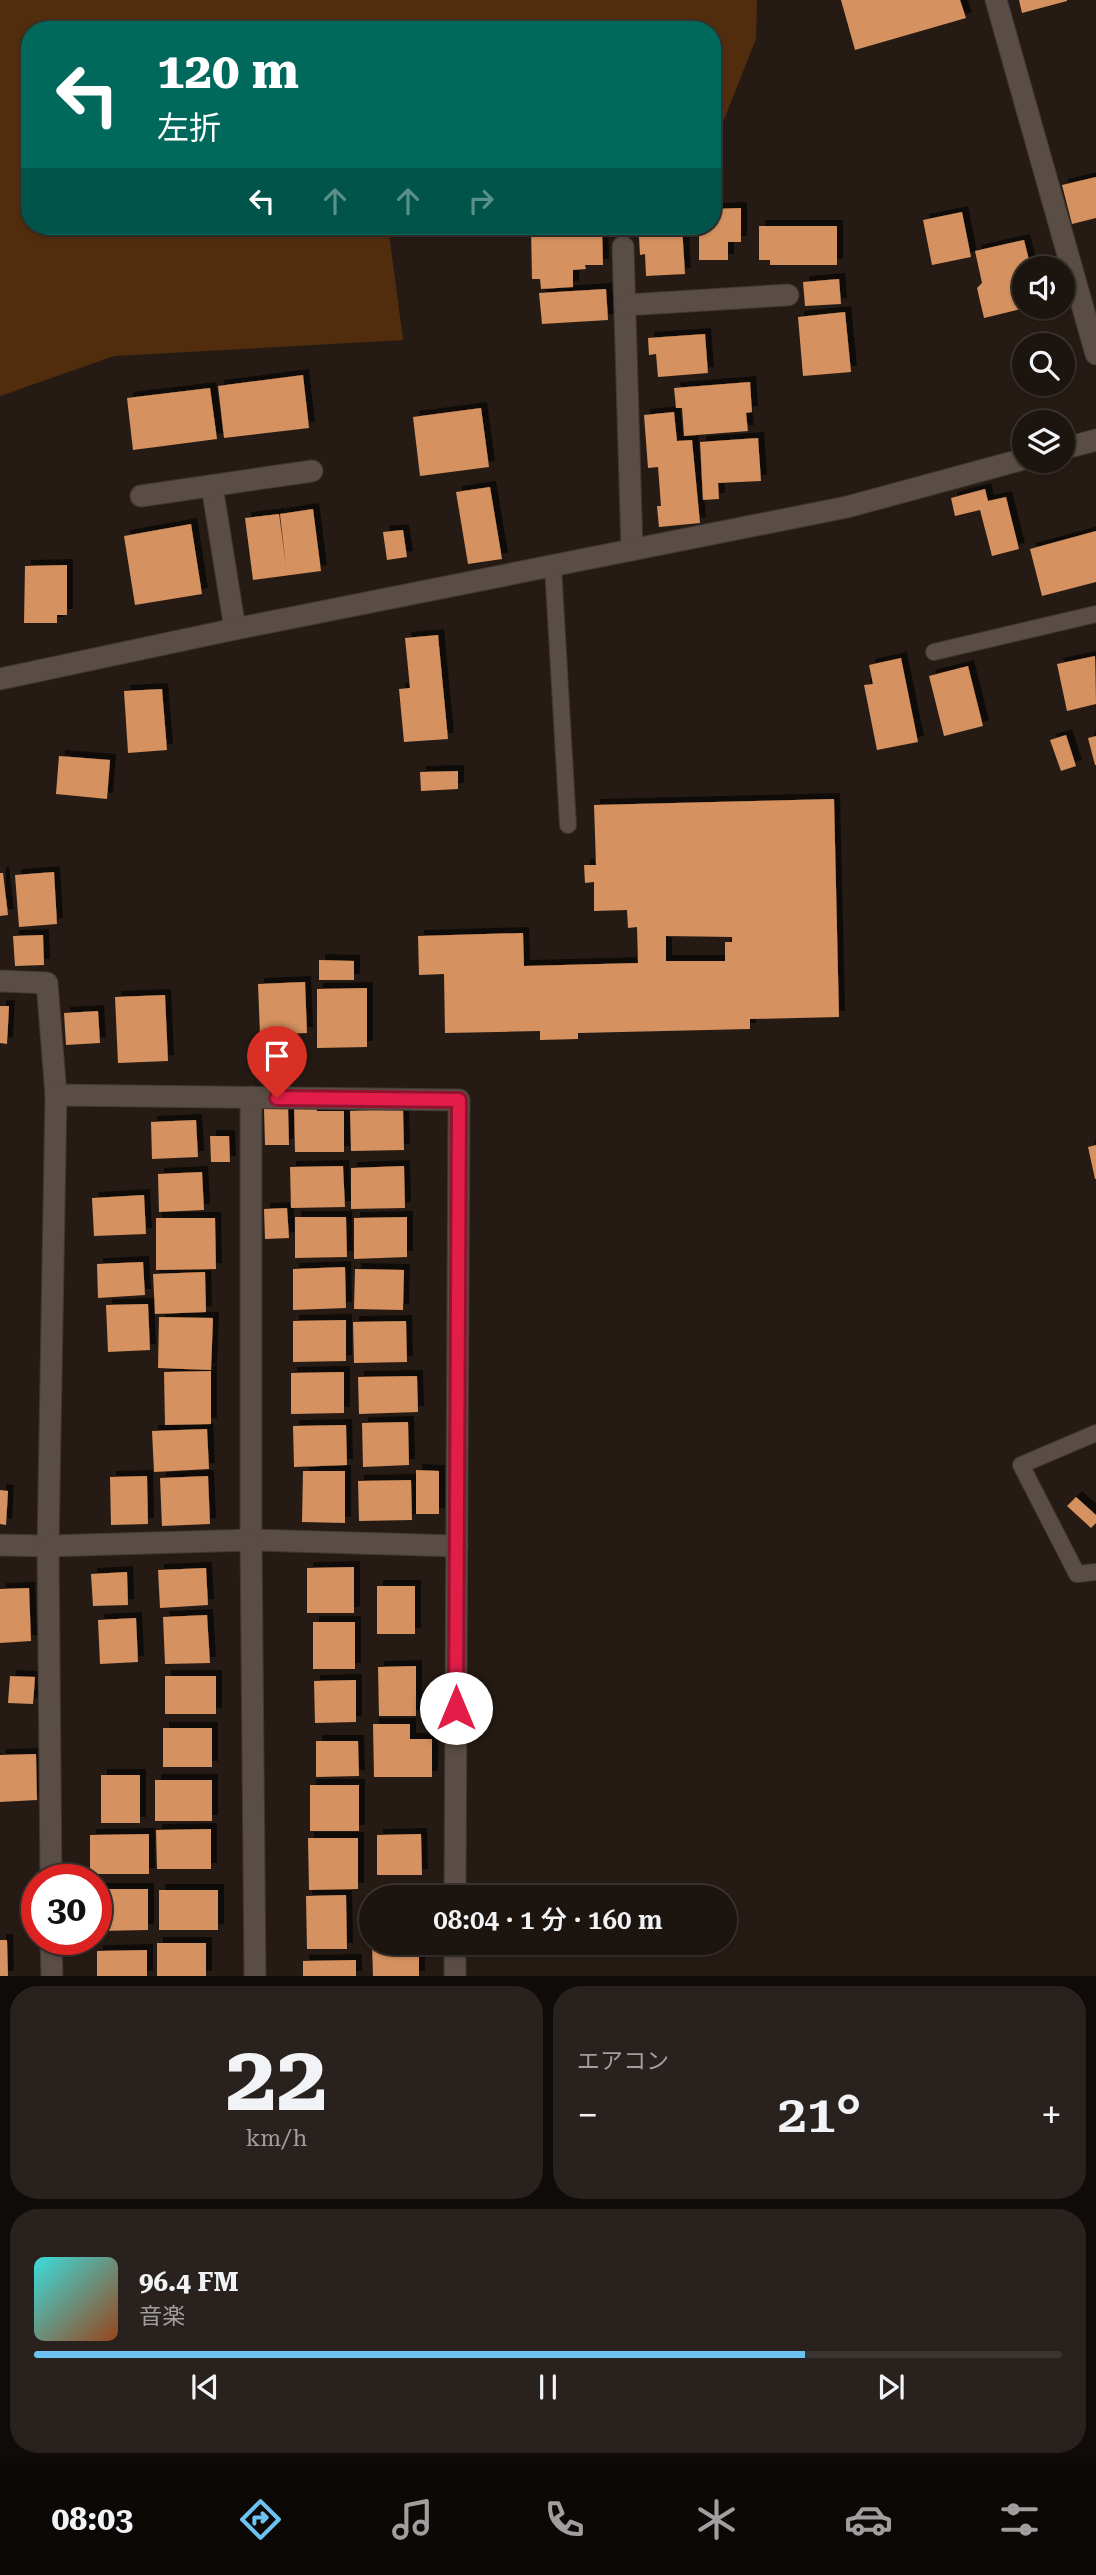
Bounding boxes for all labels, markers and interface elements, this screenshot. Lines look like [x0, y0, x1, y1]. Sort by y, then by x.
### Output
text: 120 m [157, 43, 299, 100]
icon: left [42, 49, 133, 140]
text: 左折 [157, 109, 221, 147]
icon: left [243, 182, 281, 220]
icon: ahead [316, 182, 354, 220]
icon: ahead [389, 182, 427, 220]
icon: right [462, 182, 500, 220]
map controls [1012, 256, 1075, 473]
button: sound [1012, 256, 1075, 319]
button: search [1012, 333, 1075, 396]
button: layers [1012, 410, 1075, 473]
pin [247, 1026, 307, 1098]
icon: arrive [258, 1037, 296, 1075]
position arrow [419, 1671, 493, 1745]
speed limit sign: 30 [21, 1864, 112, 1955]
text: 08:04 · 1 分 · 160 m [433, 1905, 663, 1935]
text: 22 [226, 2026, 327, 2132]
text: エアコン [577, 2048, 669, 2075]
text: 21° [778, 2084, 861, 2145]
text: − [577, 2093, 598, 2137]
text: + [1041, 2093, 1062, 2137]
text: km/h [246, 2125, 307, 2152]
text: 96.4 FM [139, 2267, 239, 2297]
text: 音楽 [139, 2303, 185, 2330]
icon: previous [186, 2368, 224, 2406]
icon: pause [529, 2368, 567, 2406]
icon: next [872, 2368, 910, 2406]
icon: directions [236, 2495, 285, 2544]
icon: music [388, 2495, 437, 2544]
icon: phone [540, 2495, 589, 2544]
icon: climate [692, 2495, 741, 2544]
icon: car [844, 2495, 893, 2544]
icon: filters [995, 2495, 1044, 2544]
text: 08:03 [51, 2500, 133, 2538]

